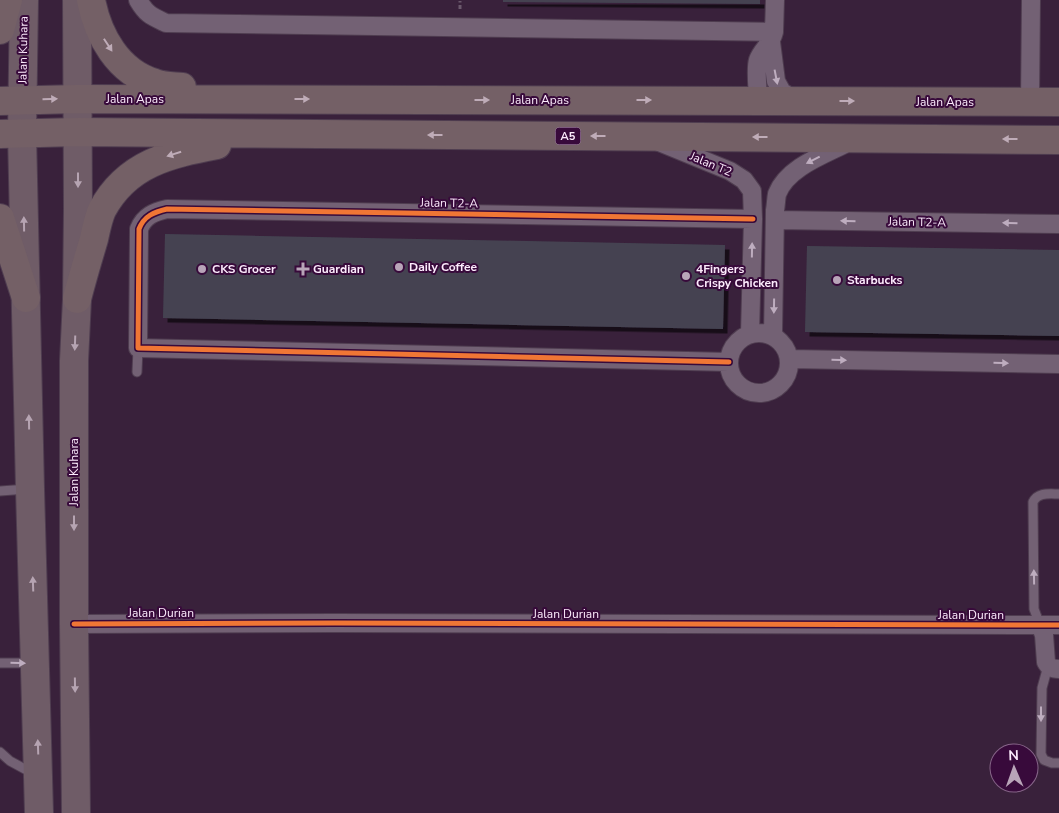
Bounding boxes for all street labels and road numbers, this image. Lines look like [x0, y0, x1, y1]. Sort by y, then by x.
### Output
street label: Jalan Kuhara [14, 16, 32, 85]
street label: Jalan Apas [105, 91, 164, 107]
street label: Jalan Apas [510, 92, 569, 108]
street label: Jalan Apas [915, 94, 974, 110]
road number: A5 [556, 128, 580, 144]
street label: Jalan T2 [686, 148, 735, 180]
street label: Jalan T2-A [419, 194, 478, 212]
street label: Jalan T2-A [887, 213, 946, 231]
street label: Jalan Kuhara [66, 438, 82, 507]
street label: Jalan Durian [127, 605, 194, 621]
street label: Jalan Durian [532, 606, 599, 622]
street label: Jalan Durian [937, 607, 1004, 623]

